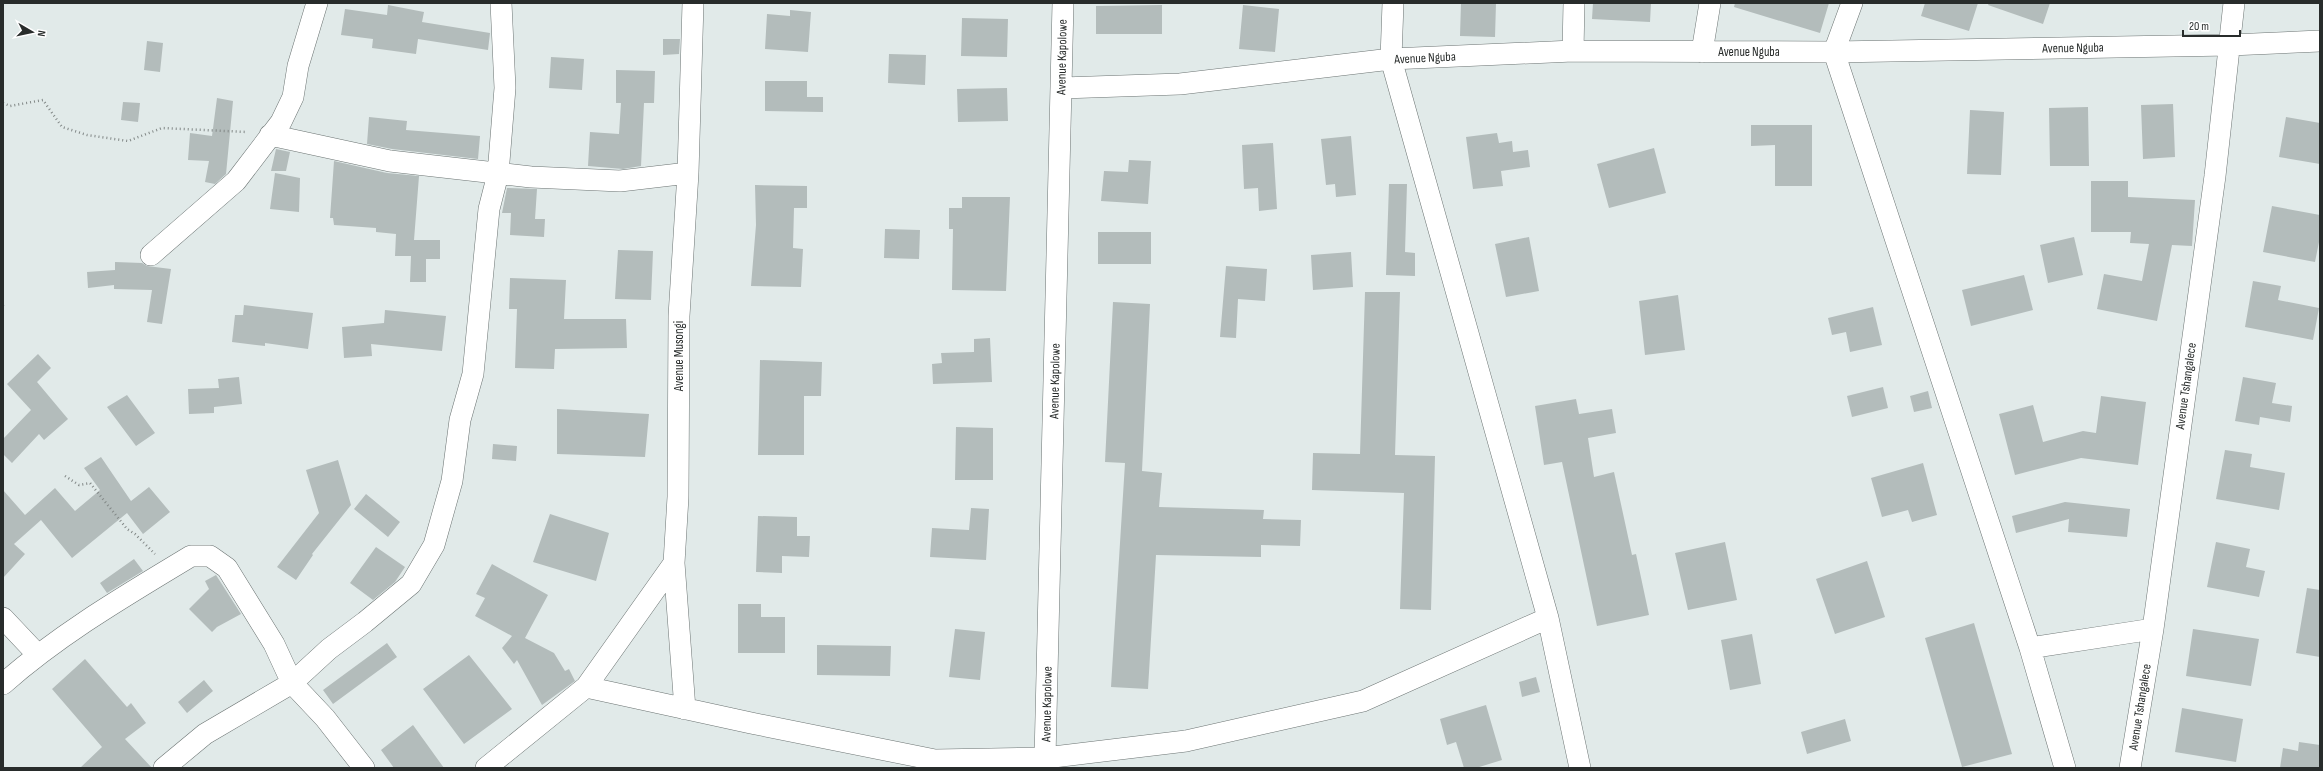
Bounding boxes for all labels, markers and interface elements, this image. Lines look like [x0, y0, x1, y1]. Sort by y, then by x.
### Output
north arrow [12, 12, 52, 52]
scale bar [2183, 12, 2240, 38]
street label: Avenue Kapolowe [1053, 19, 1071, 96]
text: 20 m [2189, 19, 2209, 34]
text: N [34, 30, 48, 38]
street label: Avenue Nguba [2041, 39, 2104, 57]
street label: Avenue Nguba [1717, 44, 1780, 60]
street label: Avenue Nguba [1393, 48, 1456, 68]
street label: Avenue Musongi [671, 321, 687, 392]
street label: Avenue Tshangalece [2172, 342, 2200, 431]
street label: Avenue Kapolowe [1046, 343, 1064, 420]
street label: Avenue Tshangalece [2125, 663, 2155, 752]
street label: Avenue Kapolowe [1038, 666, 1056, 743]

